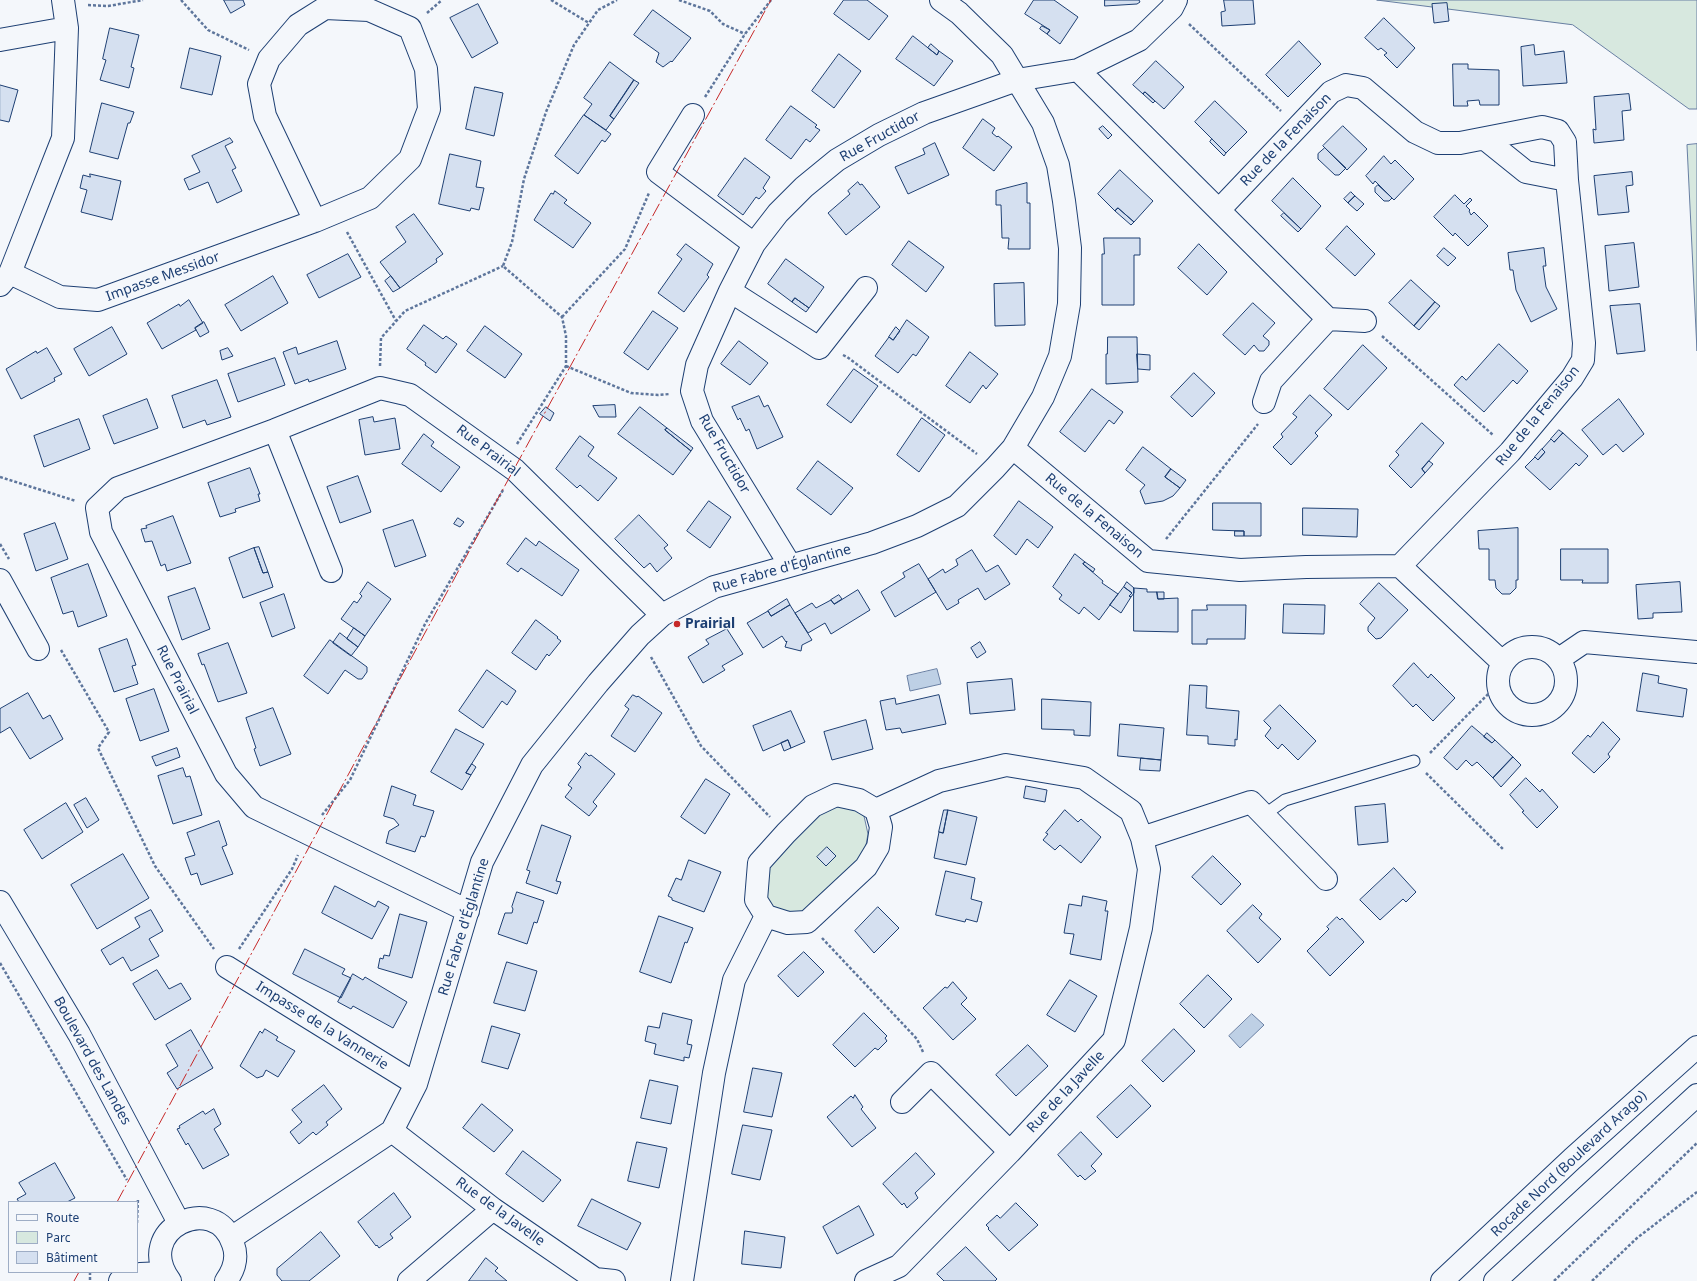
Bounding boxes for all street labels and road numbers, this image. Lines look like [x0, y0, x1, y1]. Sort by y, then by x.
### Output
street label: Rue de la Fenaison [1237, 90, 1335, 190]
street label: Rue Fructidor [837, 108, 923, 166]
street label: Impasse Messidor [104, 249, 222, 305]
street label: Rue de la Fenaison [1493, 363, 1583, 469]
street label: Rue Fructidor [695, 411, 753, 497]
street label: Rue Prairial [453, 422, 523, 480]
street label: Rue de la Fenaison [1041, 470, 1147, 562]
street label: Rue Fabre d'Églantine [711, 541, 853, 597]
street label: Rue Prairial [152, 643, 202, 717]
street label: Rue Fabre d'Églantine [435, 856, 493, 998]
street label: Impasse de la Vannerie [253, 978, 391, 1074]
street label: Boulevard des Landes [50, 994, 134, 1128]
street label: Rue de la Javelle [1024, 1048, 1108, 1136]
street label: Rocade Nord (Boulevard Arago) [1488, 1087, 1650, 1241]
street label: Rue de la Javelle [452, 1174, 548, 1250]

